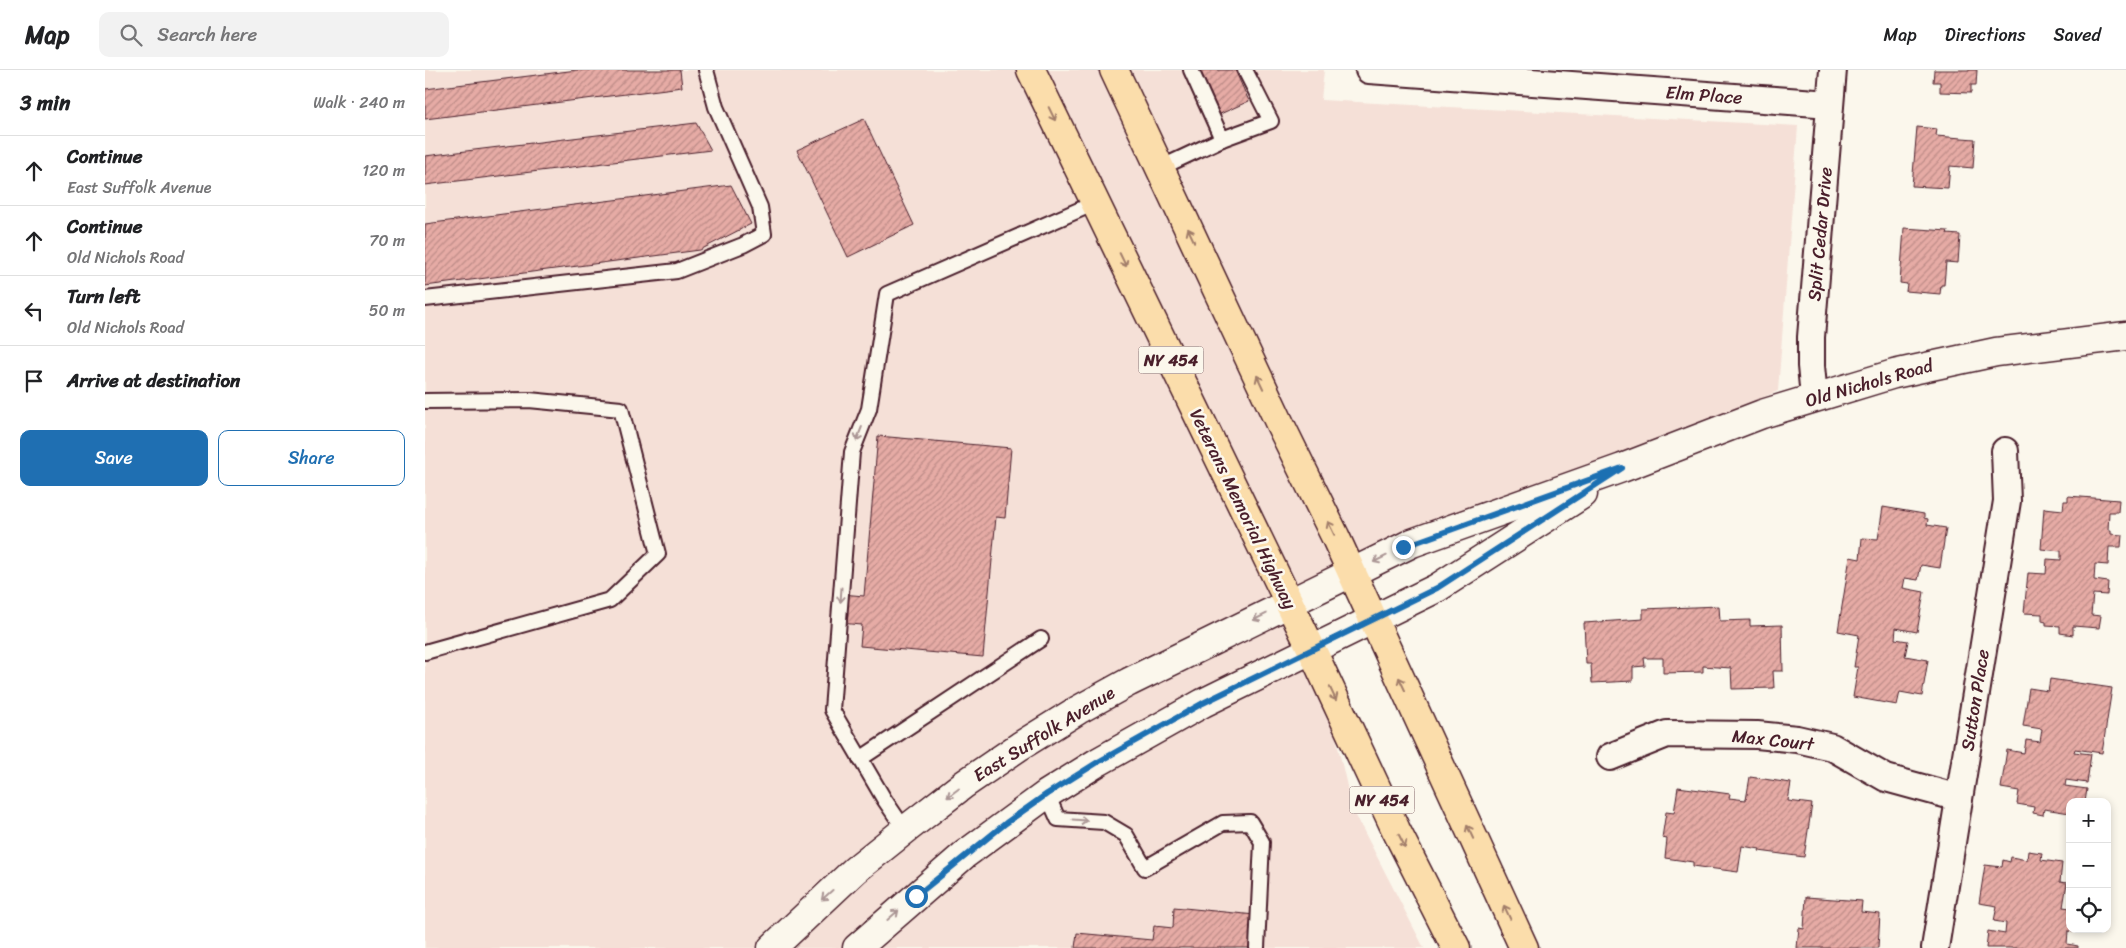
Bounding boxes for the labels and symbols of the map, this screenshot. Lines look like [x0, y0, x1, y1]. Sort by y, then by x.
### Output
street label: Elm Place [1665, 76, 1743, 114]
one-way arrow [1048, 106, 1057, 121]
street label: Split Cedar Drive [1798, 166, 1842, 302]
one-way arrow [1186, 228, 1196, 243]
one-way arrow [1119, 252, 1128, 267]
road number: NY 454 [1139, 346, 1203, 374]
street label: Old Nichols Road [1801, 349, 1938, 417]
one-way arrow [1255, 375, 1265, 390]
street label: Veterans Memorial Highway [1180, 403, 1306, 615]
one-way arrow [854, 426, 864, 441]
one-way arrow [1326, 521, 1335, 536]
route end [1392, 536, 1415, 559]
one-way arrow [1373, 554, 1388, 564]
one-way arrow [836, 586, 846, 602]
one-way arrow [1253, 612, 1268, 622]
street label: Sutton Place [1951, 647, 1999, 753]
street label: East Suffolk Avenue [967, 677, 1122, 791]
one-way arrow [1397, 677, 1407, 692]
one-way arrow [1328, 686, 1338, 701]
street label: Max Court [1730, 720, 1816, 760]
road number: NY 454 [1349, 786, 1415, 814]
one-way arrow [946, 788, 960, 798]
one-way arrow [1071, 816, 1087, 825]
one-way arrow [1465, 825, 1474, 840]
one-way arrow [1398, 833, 1407, 848]
route start [905, 885, 928, 908]
one-way arrow [821, 890, 834, 901]
one-way arrow [1502, 905, 1512, 920]
one-way arrow [887, 910, 900, 921]

